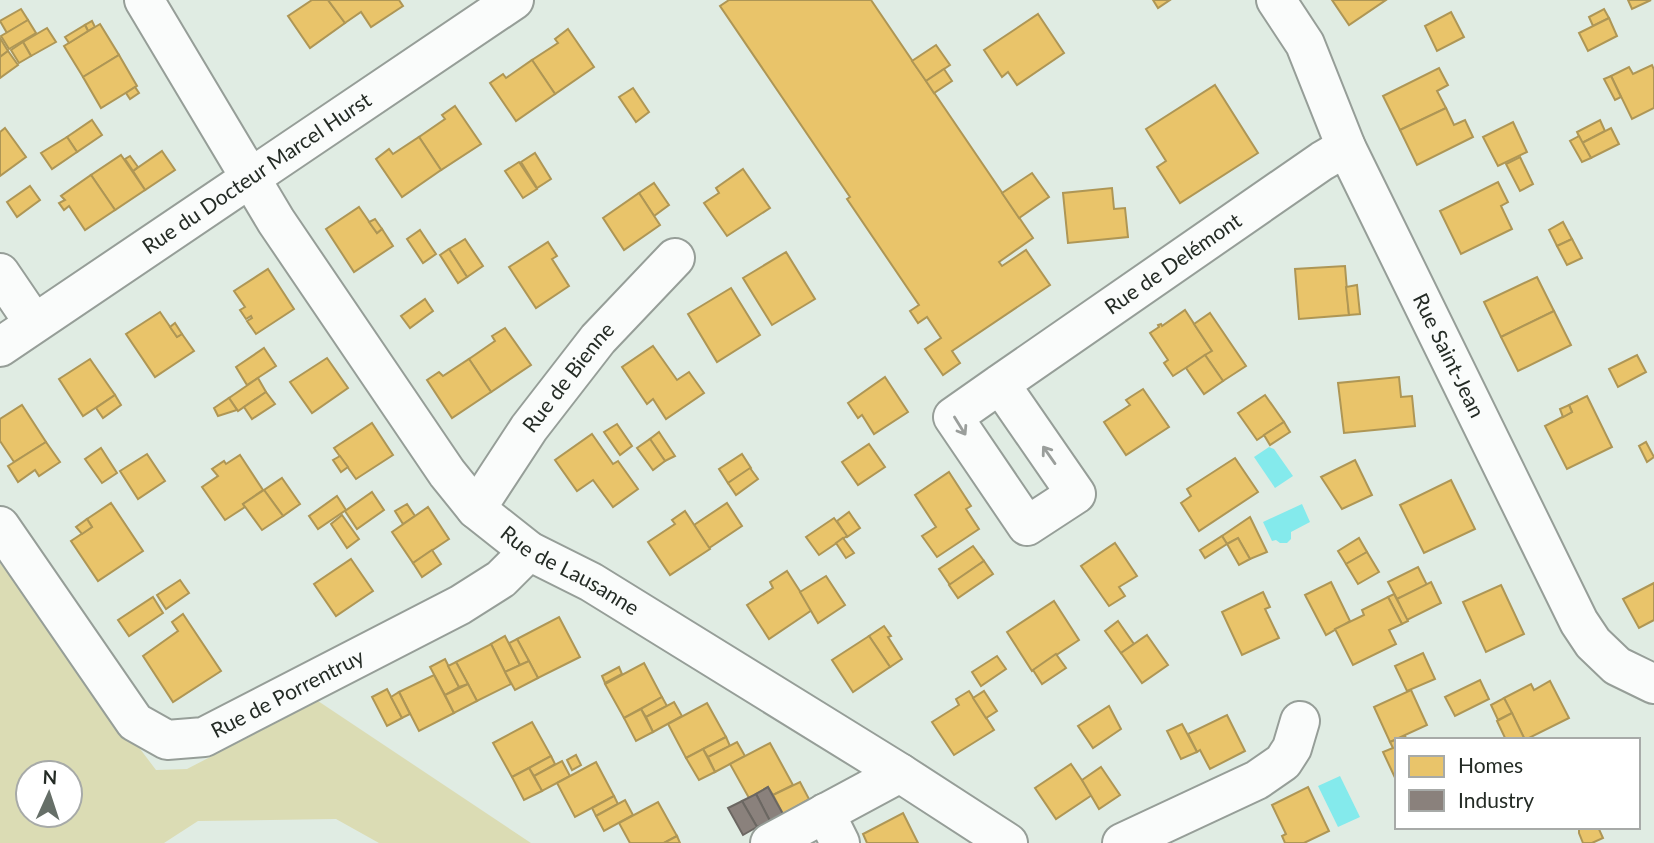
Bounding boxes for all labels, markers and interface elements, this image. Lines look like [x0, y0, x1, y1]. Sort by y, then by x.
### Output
street label: Rue du Docteur Marcel Hurst [137, 86, 376, 258]
street label: Rue de Delémont [1099, 207, 1246, 319]
street label: Rue Saint-Jean [1409, 289, 1491, 421]
street label: Rue de Bienne [516, 316, 619, 437]
one-way arrow [953, 416, 967, 436]
one-way arrow [1042, 446, 1056, 465]
street label: Rue de Lausanne [496, 520, 644, 620]
street label: Rue de Porrentruy [206, 643, 368, 742]
legend [1395, 738, 1640, 829]
text: Homes [1458, 752, 1523, 777]
north arrow [14, 759, 84, 829]
text: N [42, 765, 58, 788]
text: Industry [1458, 787, 1534, 812]

